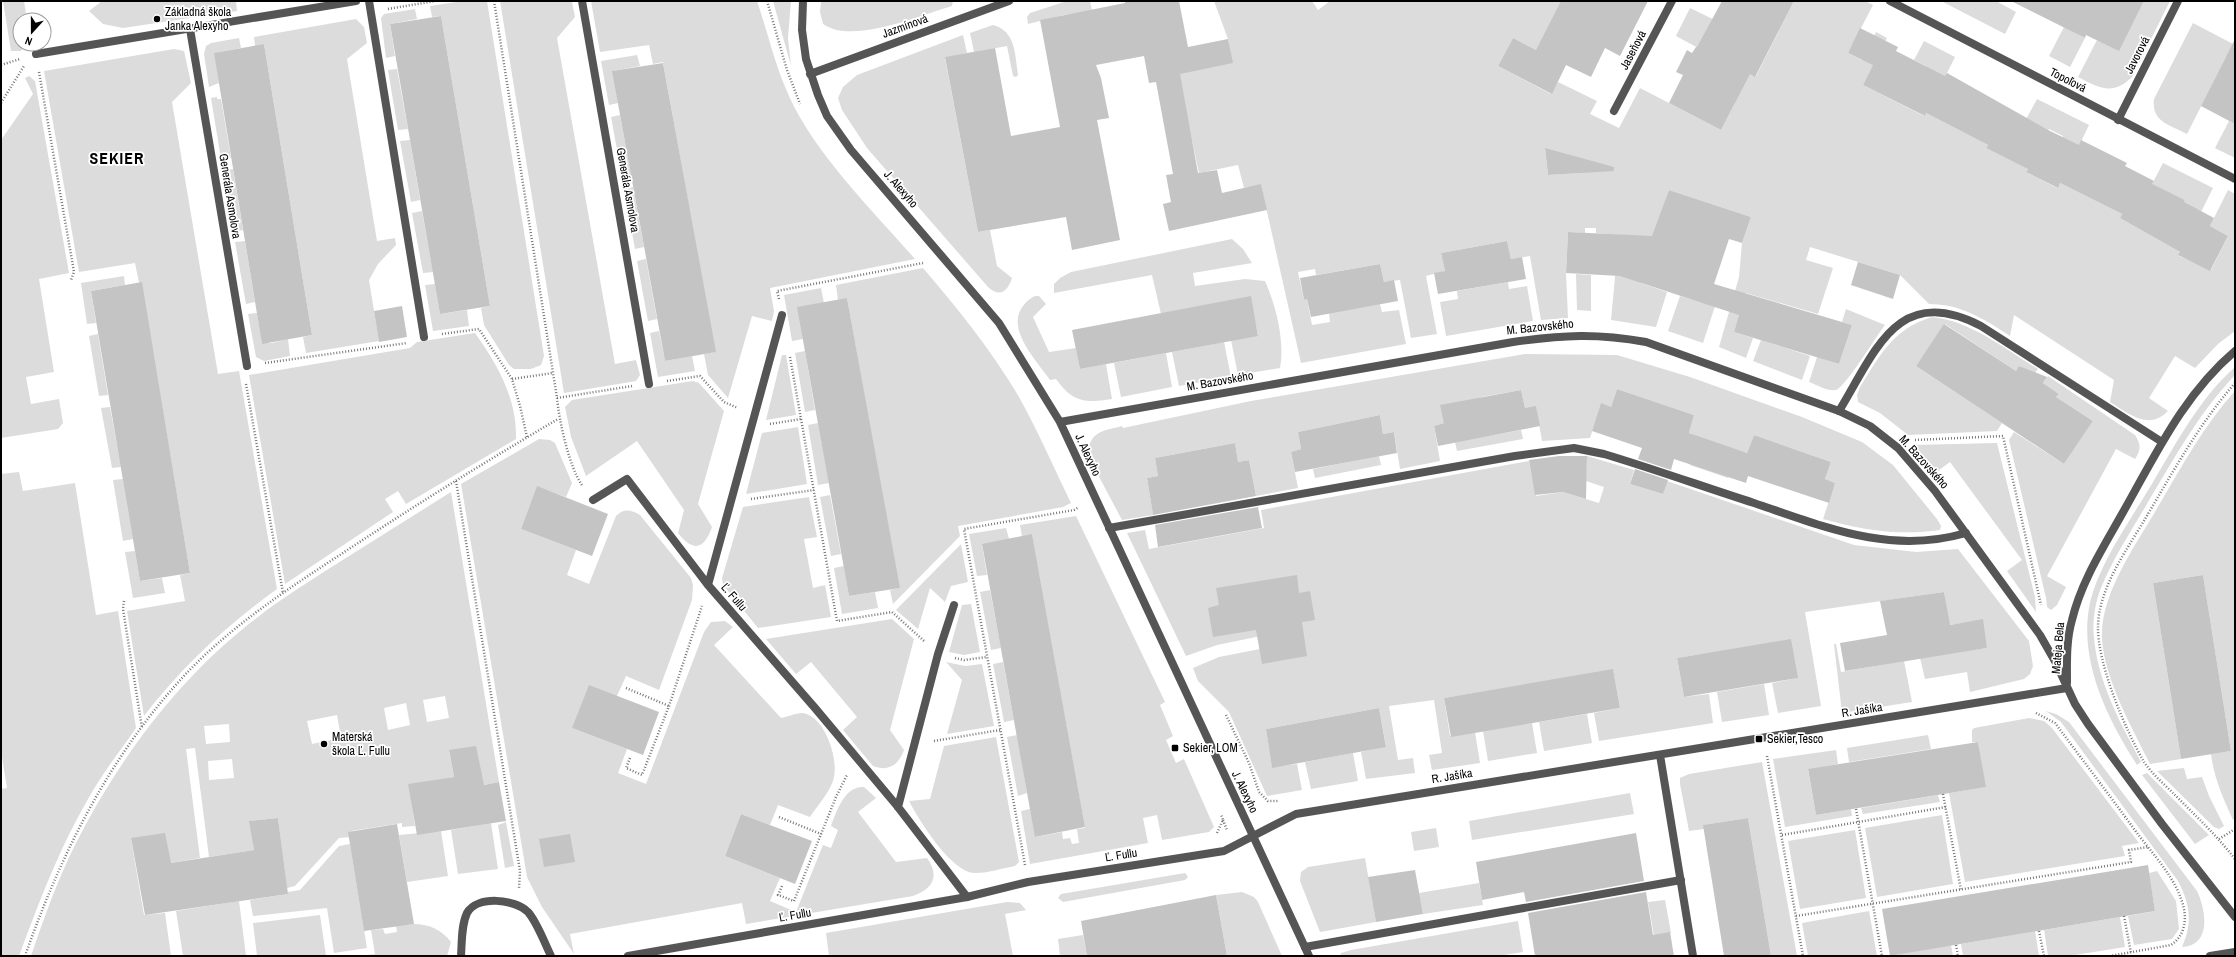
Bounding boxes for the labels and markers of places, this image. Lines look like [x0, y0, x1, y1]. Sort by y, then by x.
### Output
place label: Základná škola Janka Alexyho [165, 4, 232, 34]
marker: Základná škola Janka Alexyho [152, 14, 162, 24]
place label: Materská škola Ľ. Fullu [332, 729, 390, 759]
place label: Sekier,Tesco [1767, 731, 1823, 747]
marker: Sekier,Tesco [1754, 734, 1764, 744]
marker: Materská škola Ľ. Fullu [319, 739, 329, 749]
place label: Sekier, LOM [1183, 740, 1238, 756]
marker: Sekier, LOM [1170, 743, 1180, 753]

